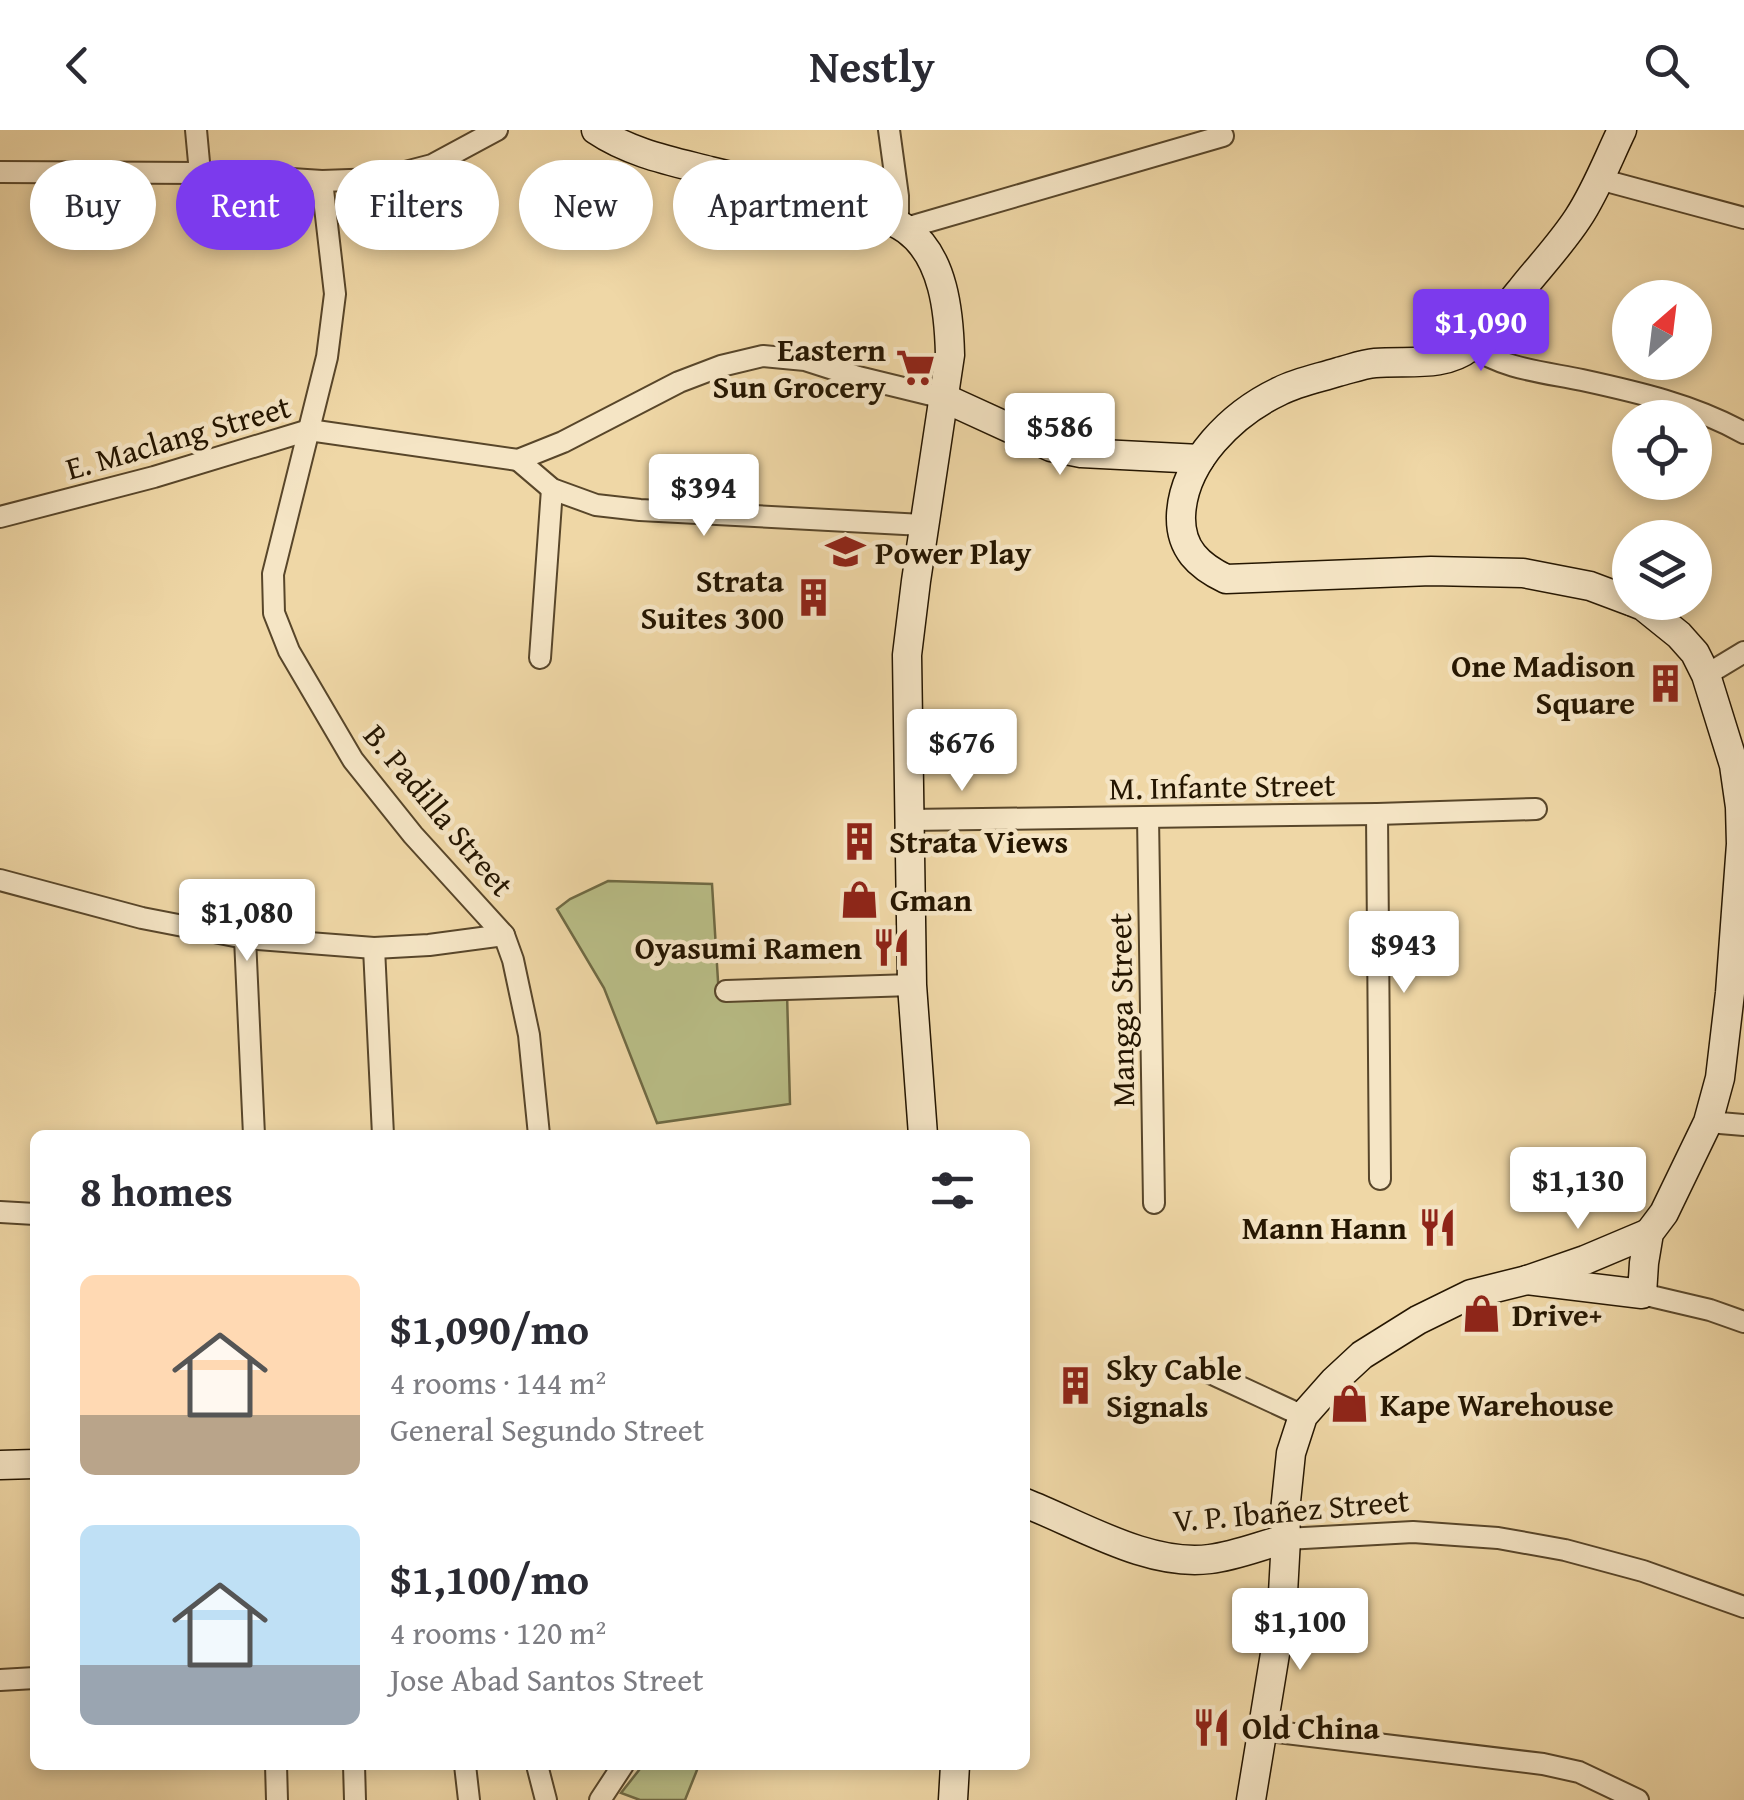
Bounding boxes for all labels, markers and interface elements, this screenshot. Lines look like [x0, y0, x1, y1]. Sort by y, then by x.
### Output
text: Nestly [809, 33, 935, 98]
icon: back [50, 38, 105, 93]
icon: search [1639, 38, 1694, 93]
chip: Buy [30, 160, 156, 250]
chip: Rent [176, 160, 315, 250]
chip: Filters [335, 160, 499, 250]
chip: New [519, 160, 653, 250]
chip: Apartment [673, 160, 903, 250]
north arrow [1612, 280, 1712, 380]
map controls [1612, 280, 1712, 620]
pin: $1,090 [1400, 289, 1562, 374]
text: $1,090 [1435, 298, 1527, 345]
place label: Eastern Sun Grocery [713, 326, 887, 410]
supermarket icon: Eastern Sun Grocery [895, 346, 937, 388]
street label: E. Maclang Street [60, 382, 296, 492]
pin: $586 [1001, 393, 1119, 478]
button: locate [1612, 400, 1712, 500]
text: $586 [1027, 402, 1093, 449]
pin: $394 [645, 454, 763, 539]
text: $394 [671, 463, 737, 510]
button: layers [1612, 520, 1712, 620]
place label: Power Play [875, 529, 1032, 576]
school or university icon: Power Play [824, 531, 866, 573]
place label: Strata Suites 300 [641, 557, 785, 641]
building icon: Strata Suites 300 [793, 577, 835, 619]
place label: One Madison Square [1451, 642, 1635, 726]
building icon: One Madison Square [1644, 662, 1686, 704]
pin: $676 [903, 709, 1021, 794]
street label: B. Padilla Street [353, 714, 525, 906]
text: $676 [929, 718, 995, 765]
street label: M. Infante Street [1108, 761, 1336, 811]
place label: Strata Views [889, 818, 1068, 865]
building icon: Strata Views [838, 820, 880, 862]
place label: Gman [890, 876, 972, 923]
shop icon: Gman [839, 878, 881, 920]
pin: $1,080 [166, 879, 328, 964]
text: $1,080 [201, 888, 293, 935]
pin: $943 [1345, 911, 1463, 996]
street label: Mangga Street [1096, 912, 1146, 1108]
text: $943 [1371, 920, 1437, 967]
place label: Oyasumi Ramen [635, 924, 862, 971]
restaurant icon: Oyasumi Ramen [871, 926, 913, 968]
pin: $1,130 [1497, 1147, 1659, 1232]
text: $1,130 [1532, 1156, 1624, 1203]
text: 8 homes [80, 1160, 233, 1221]
icon: filters [925, 1163, 980, 1218]
place label: Mann Hann [1242, 1204, 1407, 1251]
restaurant icon: Mann Hann [1416, 1206, 1458, 1248]
place label: Drive+ [1512, 1291, 1602, 1338]
shop icon: Drive+ [1461, 1293, 1503, 1335]
text: $1,090/mo [390, 1298, 589, 1359]
icon: home [160, 1315, 280, 1435]
place label: Sky Cable Signals [1106, 1345, 1242, 1429]
text: 4 rooms · 144 m² [390, 1359, 606, 1406]
building icon: Sky Cable Signals [1055, 1365, 1097, 1407]
place label: Kape Warehouse [1380, 1381, 1614, 1428]
shop icon: Kape Warehouse [1329, 1383, 1371, 1425]
text: General Segundo Street [390, 1406, 704, 1453]
street label: V. P. Ibañez Street [1171, 1476, 1411, 1544]
text: $1,100/mo [390, 1548, 589, 1609]
icon: home [160, 1565, 280, 1685]
pin: $1,100 [1219, 1588, 1381, 1673]
text: $1,100 [1254, 1597, 1346, 1644]
text: 4 rooms · 120 m² [390, 1609, 606, 1656]
text: Jose Abad Santos Street [390, 1656, 703, 1703]
place label: Old China [1242, 1704, 1380, 1751]
restaurant icon: Old China [1191, 1706, 1233, 1748]

